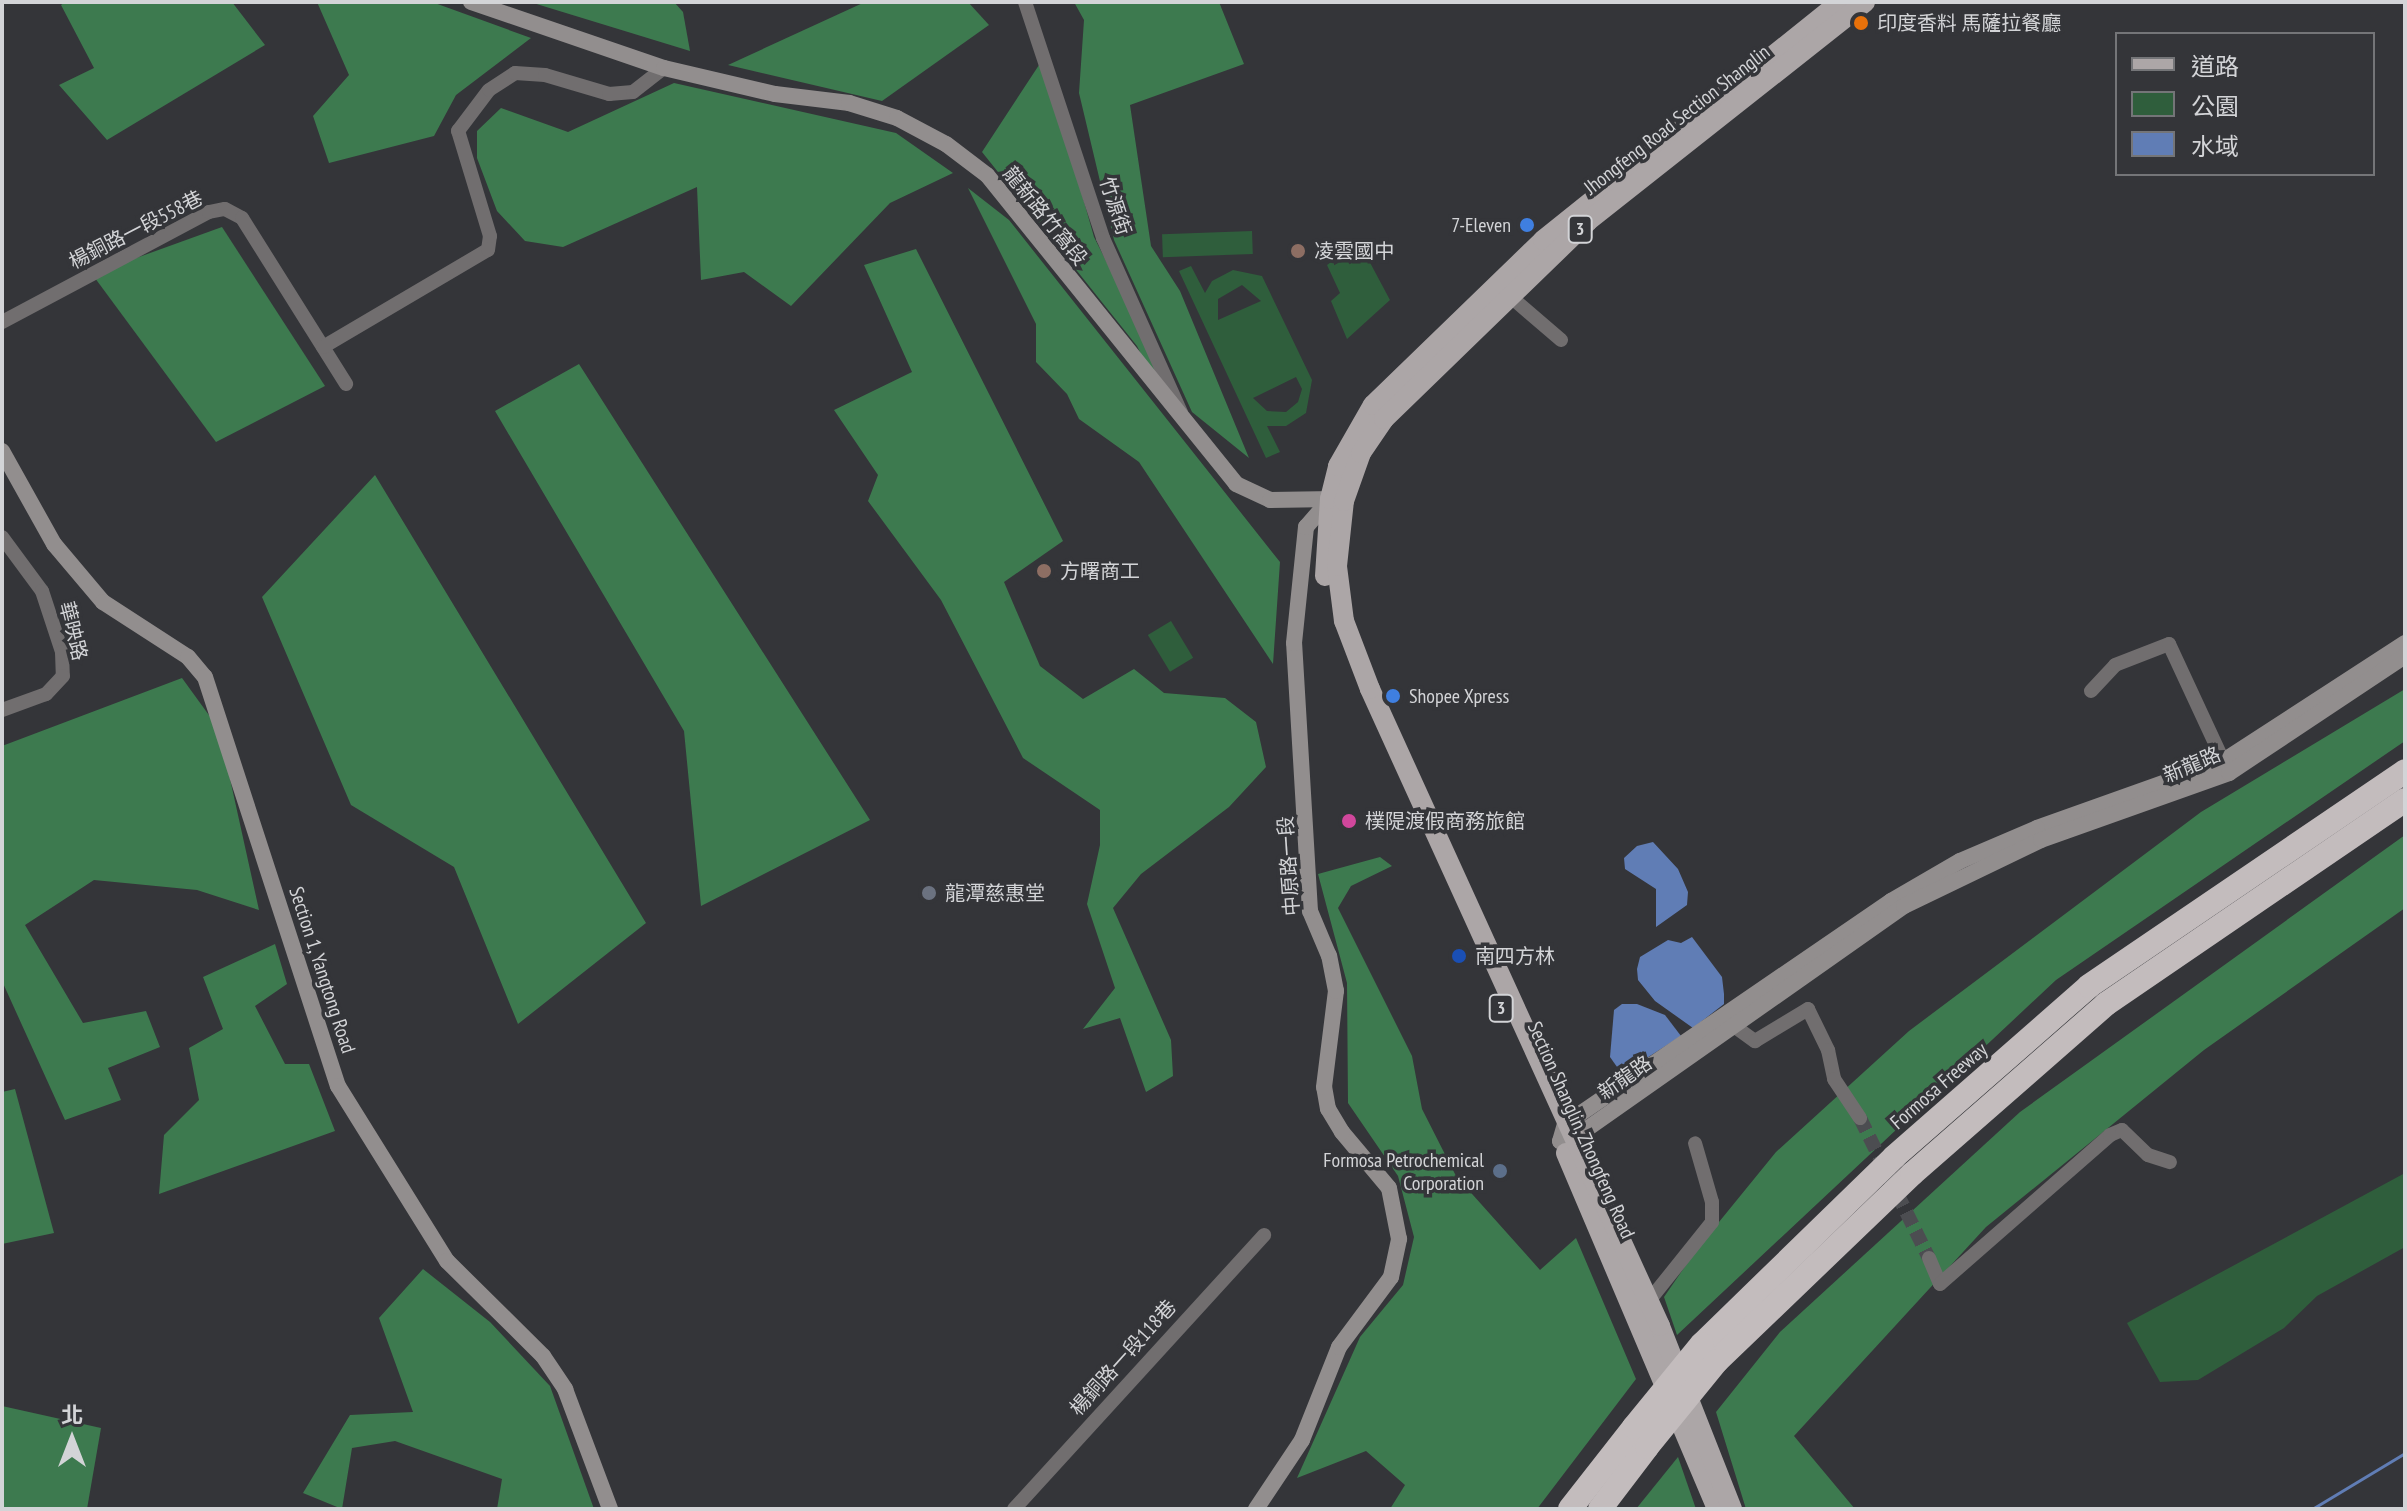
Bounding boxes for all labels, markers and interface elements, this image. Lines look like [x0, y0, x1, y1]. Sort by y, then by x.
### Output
place label: 印度香料 馬薩拉餐廳 [1877, 11, 2061, 35]
marker: 印度香料 馬薩拉餐廳 [1852, 14, 1870, 32]
legend [2115, 32, 2375, 176]
street label: Jhongfeng Road Section Shanglin [1579, 40, 1775, 200]
text: 道路 [2191, 51, 2239, 82]
text: 公園 [2191, 91, 2239, 122]
text: 水域 [2191, 131, 2239, 162]
street label: 龍新路竹窩段 [998, 162, 1092, 270]
street label: 竹源街 [1094, 174, 1136, 238]
street label: 楊銅路一段558巷 [65, 186, 207, 274]
place label: 7-Eleven [1451, 213, 1511, 237]
road number: 3 [1566, 215, 1594, 243]
marker: 7-Eleven [1518, 216, 1536, 234]
place label: 凌雲國中 [1314, 239, 1394, 263]
marker: 凌雲國中 [1289, 242, 1307, 260]
place label: 方曙商工 [1060, 559, 1140, 583]
marker: 方曙商工 [1035, 562, 1053, 580]
street label: 華映路 [54, 599, 92, 663]
place label: Shopee Xpress [1409, 684, 1510, 708]
marker: Shopee Xpress [1384, 687, 1402, 705]
street label: 新龍路 [2160, 742, 2224, 788]
place label: 樸隄渡假商務旅館 [1365, 809, 1525, 833]
marker: 樸隄渡假商務旅館 [1340, 812, 1358, 830]
street label: 中原路一段 [1274, 815, 1304, 917]
place label: 龍潭慈惠堂 [945, 881, 1045, 905]
street label: Section 1, Yangtong Road [283, 883, 361, 1057]
marker: 龍潭慈惠堂 [920, 884, 938, 902]
place label: 南四方林 [1475, 944, 1555, 968]
marker: 南四方林 [1450, 947, 1468, 965]
road number: 3 [1487, 994, 1515, 1022]
street label: Section Shanglin, Zhongfeng Road [1522, 1017, 1640, 1243]
street label: Formosa Freeway [1886, 1037, 1992, 1135]
street label: 新龍路 [1594, 1051, 1656, 1105]
place label: Formosa Petrochemical Corporation [1323, 1148, 1484, 1195]
marker: Formosa Petrochemical Corporation [1491, 1162, 1509, 1180]
street label: 楊銅路一段118巷 [1065, 1295, 1181, 1421]
north arrow [32, 1399, 112, 1479]
text: 北 [61, 1401, 83, 1429]

